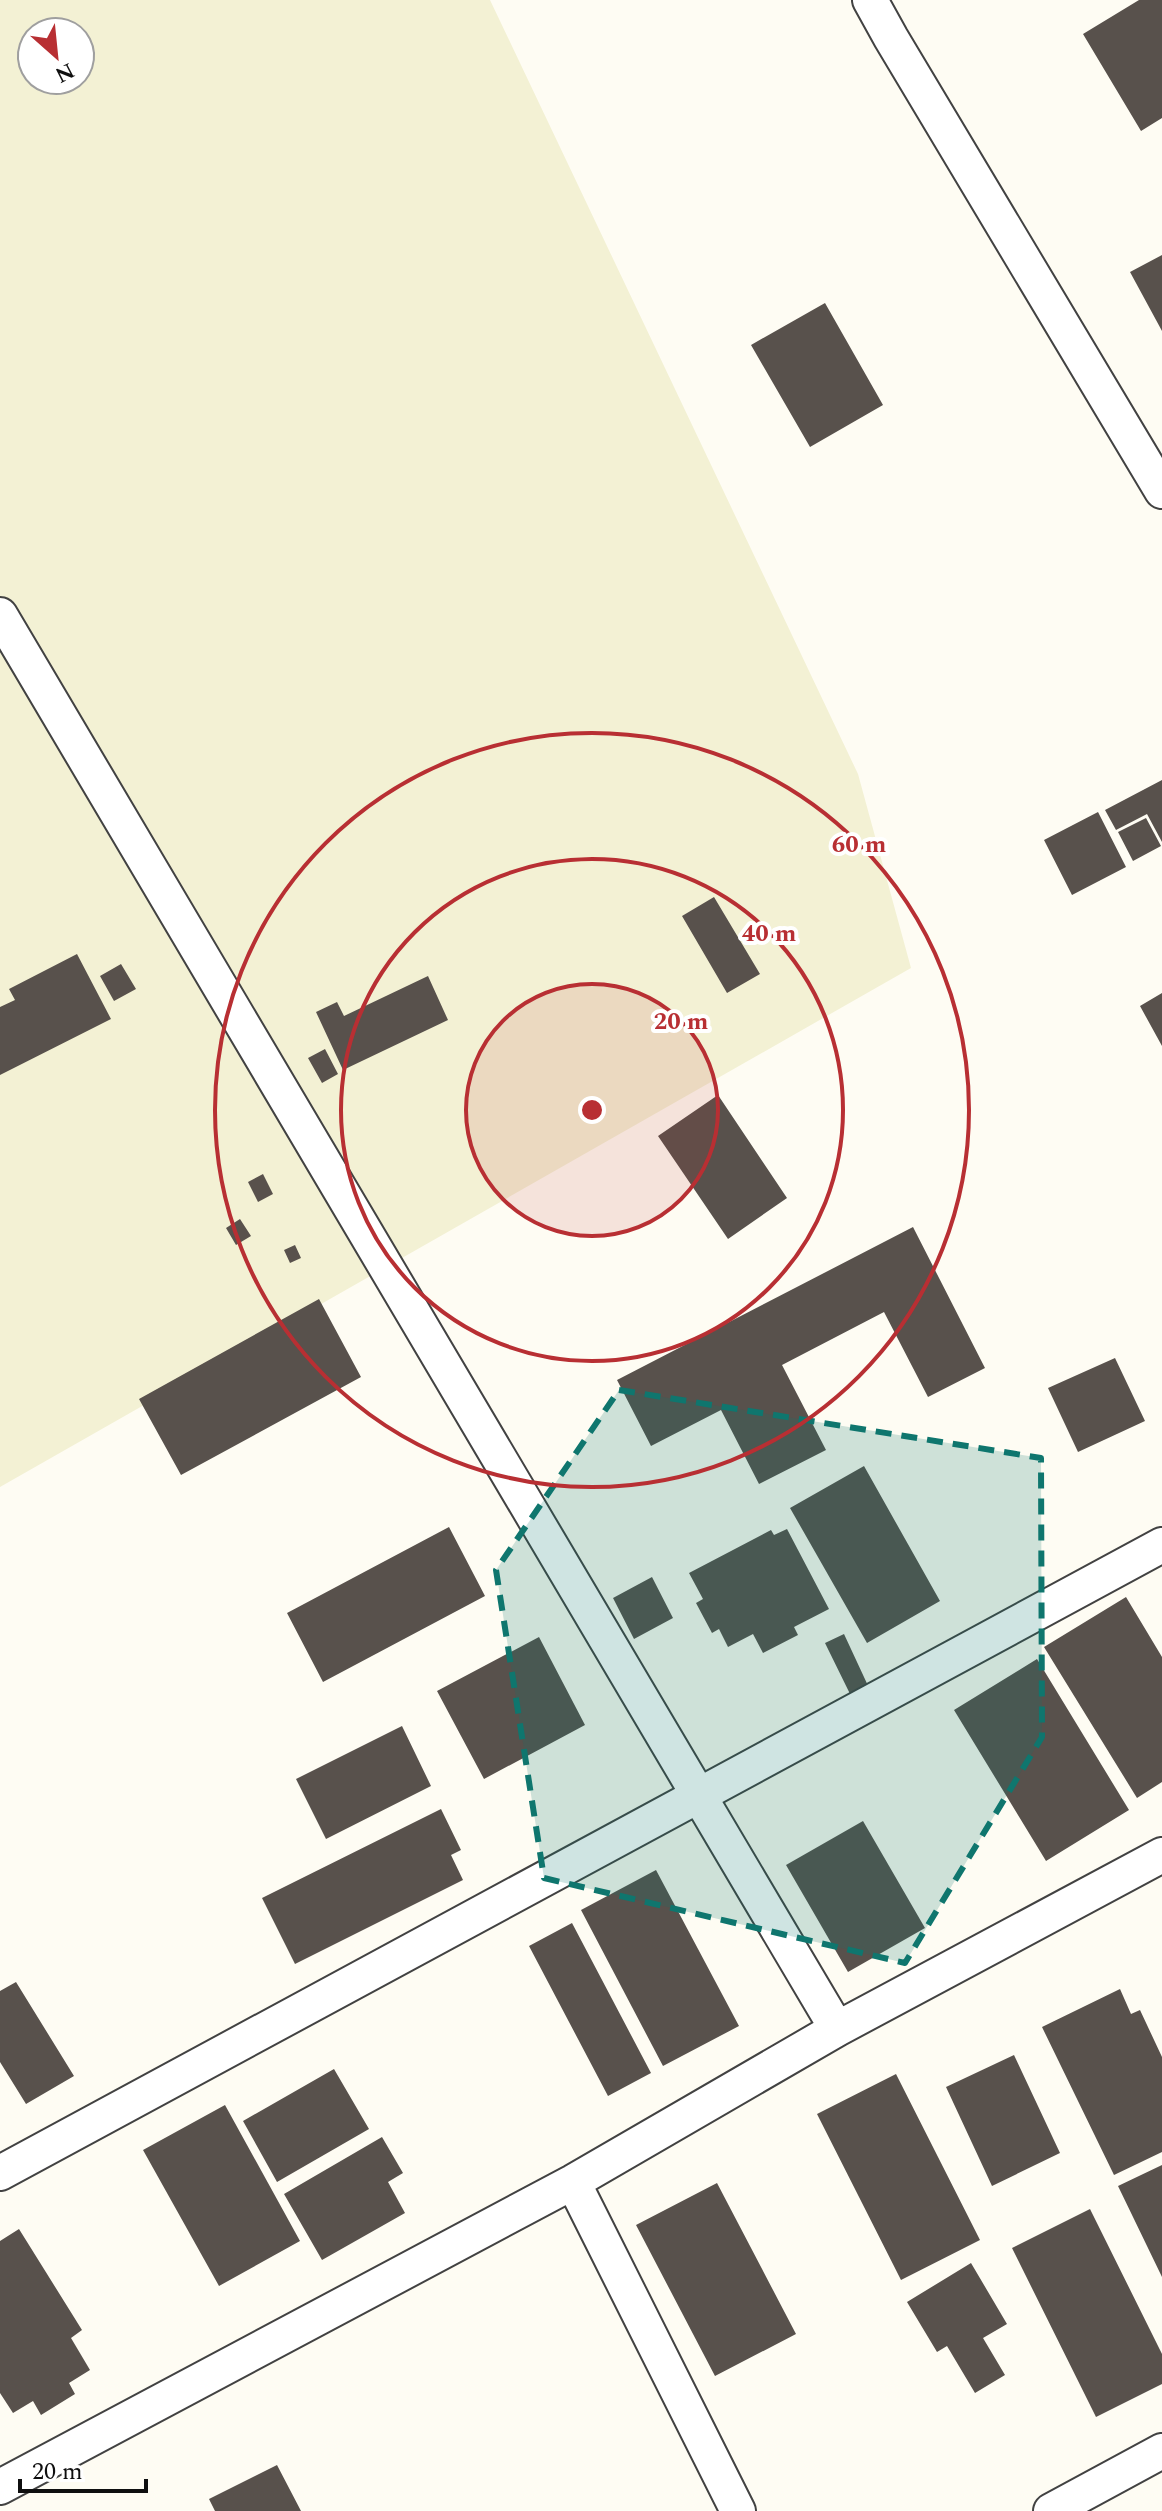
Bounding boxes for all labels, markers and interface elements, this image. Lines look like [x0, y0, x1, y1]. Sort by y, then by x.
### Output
north arrow [16, 16, 96, 96]
text: N [49, 54, 80, 91]
text: 60 m [832, 827, 887, 863]
text: 40 m [742, 916, 797, 952]
text: 20 m [654, 1004, 709, 1040]
centre of rings [578, 1096, 606, 1124]
scale bar [20, 2443, 146, 2493]
text: 20 m [32, 2454, 83, 2490]

